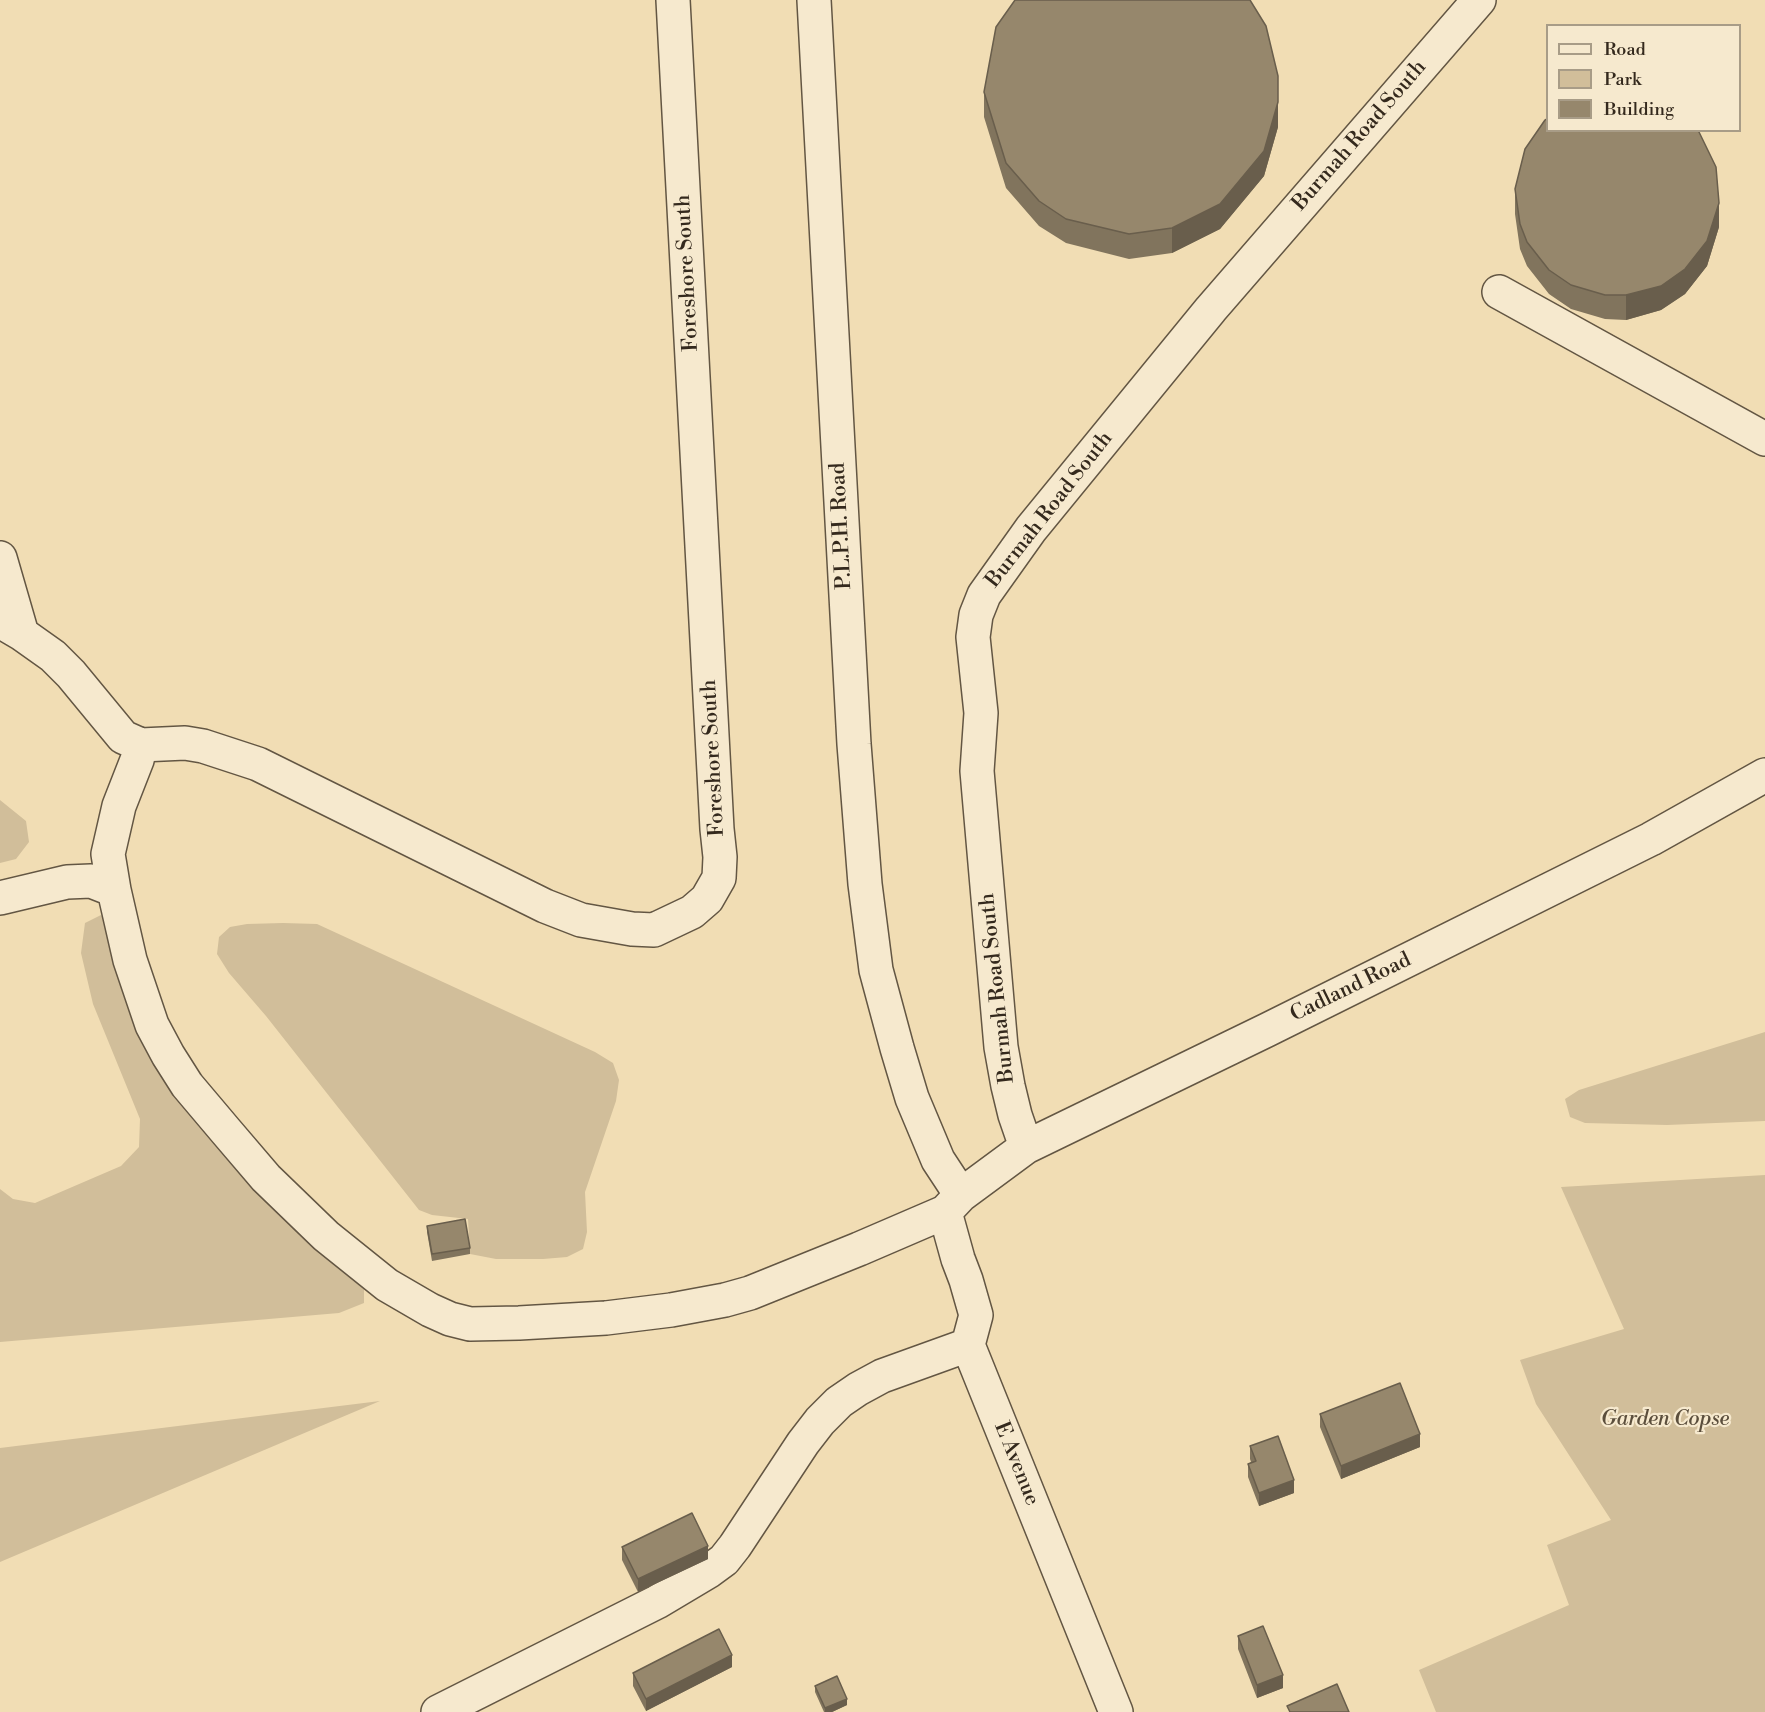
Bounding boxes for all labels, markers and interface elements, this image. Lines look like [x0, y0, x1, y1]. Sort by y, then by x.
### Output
legend [1546, 24, 1741, 132]
text: Road [1604, 38, 1646, 61]
street label: Burmah Road South [1288, 56, 1432, 216]
text: Park [1604, 68, 1641, 91]
text: Building [1604, 98, 1674, 121]
street label: Foreshore South [671, 194, 705, 352]
street label: Burmah Road South [981, 427, 1119, 593]
street label: P.L.P.H. Road [826, 462, 858, 590]
street label: Foreshore South [697, 679, 731, 837]
street label: Burmah Road South [975, 892, 1021, 1084]
street label: Cadland Road [1286, 948, 1416, 1028]
park label: Garden Copse [1601, 1407, 1729, 1433]
street label: E Avenue [988, 1418, 1044, 1510]

